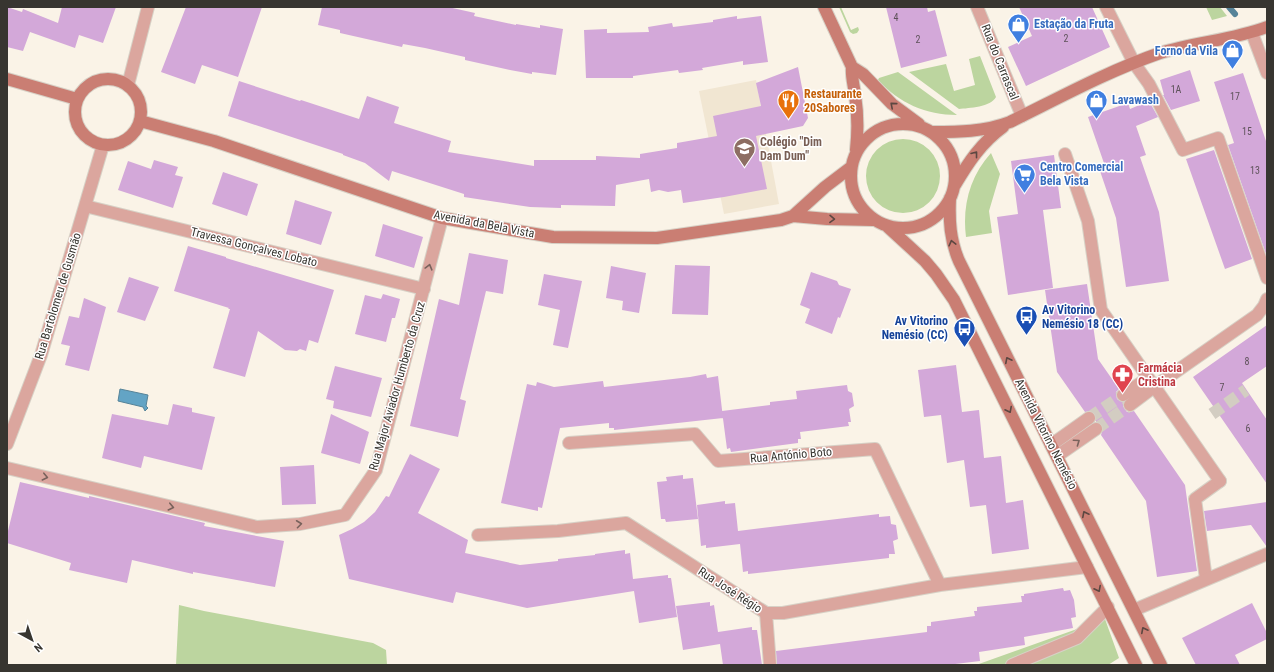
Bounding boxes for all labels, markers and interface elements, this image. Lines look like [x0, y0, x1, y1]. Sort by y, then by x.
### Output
shop icon: Estação da Fruta [1006, 11, 1032, 44]
house number: 4 [894, 12, 899, 23]
place label: Estação da Fruta [1034, 17, 1114, 31]
street label: Rua do Carrascal [978, 22, 1022, 102]
house number: 2 [1064, 33, 1069, 44]
house number: 2 [916, 34, 921, 45]
shop icon: Forno da Vila [1220, 38, 1246, 71]
place label: Forno da Vila [1155, 44, 1218, 58]
house number: 1A [1171, 84, 1182, 95]
place label: Restaurante 20Sabores [804, 87, 862, 115]
shop icon: Lavawash [1083, 87, 1109, 120]
restaurant icon: Restaurante 20Sabores [776, 88, 802, 121]
house number: 17 [1230, 91, 1240, 102]
place label: Lavawash [1112, 93, 1159, 107]
one-way arrow [891, 102, 898, 109]
house number: 15 [1242, 126, 1252, 137]
place label: Colégio "Dim Dam Dum" [760, 135, 822, 163]
school or university icon: Colégio "Dim Dam Dum" [731, 136, 757, 169]
one-way arrow [970, 152, 977, 159]
place label: Centro Comercial Bela Vista [1040, 160, 1123, 188]
supermarket icon: Centro Comercial Bela Vista [1012, 161, 1038, 194]
house number: 13 [1250, 165, 1260, 176]
street label: Avenida da Bela Vista [432, 207, 536, 241]
one-way arrow [829, 215, 835, 223]
street label: Travessa Gonçalves Lobato [189, 225, 319, 269]
street label: Rua Bartolomeu de Gusmão [32, 231, 84, 361]
one-way arrow [949, 240, 957, 246]
one-way arrow [425, 264, 433, 270]
street label: Rua Major Aviador Humberto da Cruz [366, 300, 428, 472]
place label: Av Vitorino Nemésio 18 (CC) [1042, 303, 1123, 331]
bus stop icon: Av Vitorino Nemésio 18 (CC) [1013, 304, 1039, 337]
place label: Av Vitorino Nemésio (CC) [882, 314, 948, 342]
bus stop icon: Av Vitorino Nemésio (CC) [951, 315, 977, 348]
house number: 8 [1245, 356, 1250, 367]
one-way arrow [1006, 357, 1013, 364]
place label: Farmácia Cristina [1138, 361, 1182, 389]
pharmacy icon: Farmácia Cristina [1110, 362, 1136, 395]
street label: Avenida Vitorino Nemésio [1012, 376, 1080, 492]
house number: 7 [1220, 382, 1225, 393]
one-way arrow [1004, 406, 1012, 413]
house number: 6 [1246, 423, 1251, 434]
one-way arrow [1072, 440, 1079, 447]
street label: Rua António Boto [749, 444, 833, 466]
one-way arrow [42, 472, 48, 480]
one-way arrow [168, 502, 175, 510]
one-way arrow [1083, 511, 1090, 518]
one-way arrow [296, 520, 302, 529]
street label: Rua José Régio [696, 564, 764, 616]
one-way arrow [1094, 585, 1101, 592]
north arrow [12, 620, 52, 660]
one-way arrow [1141, 627, 1149, 634]
text: N [31, 640, 45, 655]

